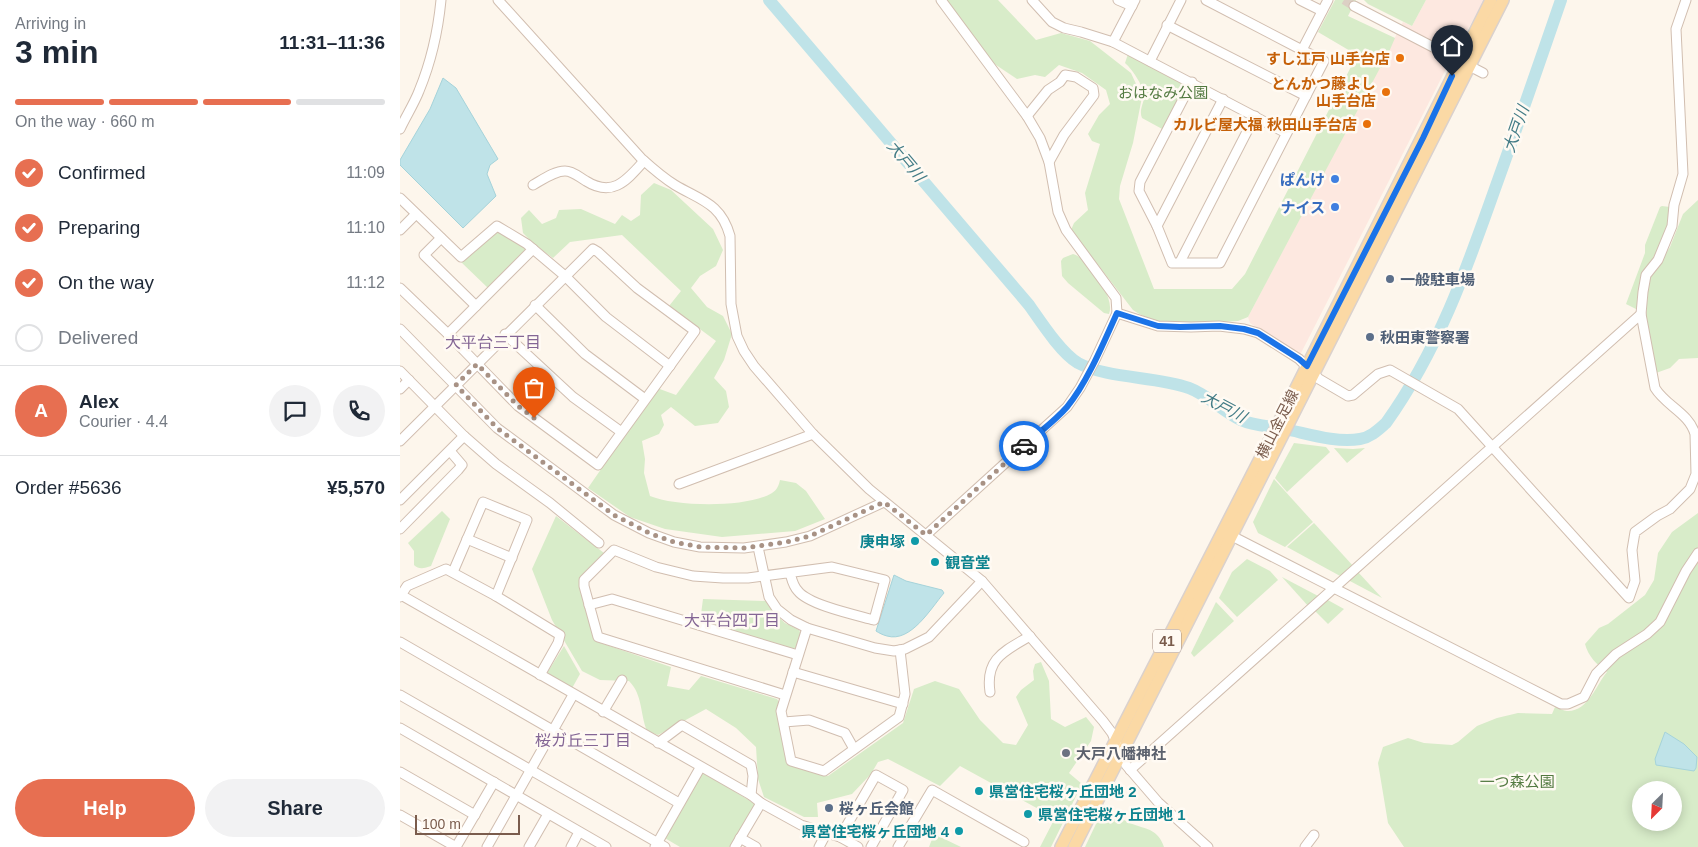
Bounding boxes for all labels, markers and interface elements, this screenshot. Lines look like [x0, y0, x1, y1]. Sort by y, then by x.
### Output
text: Arriving in [15, 15, 86, 32]
pin [1431, 25, 1473, 76]
text: 11:31–11:36 [279, 32, 385, 53]
icon: home [1438, 32, 1466, 60]
text: 3 min [15, 34, 99, 70]
place label: すし江戸 山手台店 [1266, 50, 1390, 67]
marker: すし江戸 山手台店 [1394, 52, 1406, 64]
place label: とんかつ藤よし 山手台店 [1271, 75, 1376, 109]
park label: おはなみ公園 [1118, 84, 1208, 101]
marker: とんかつ藤よし 山手台店 [1380, 86, 1392, 98]
water label: 大戸川 [1500, 102, 1532, 154]
text: On the way · 660 m [15, 113, 155, 130]
place label: カルビ屋大福 秋田山手台店 [1173, 116, 1357, 133]
marker: カルビ屋大福 秋田山手台店 [1361, 118, 1373, 130]
water label: 大戸川 [884, 137, 929, 186]
icon: check [15, 159, 43, 187]
text: Confirmed [58, 162, 146, 183]
text: 11:09 [346, 164, 385, 181]
place label: ぱんけ [1280, 171, 1325, 188]
marker: ぱんけ [1329, 173, 1341, 185]
place label: ナイス [1280, 199, 1325, 216]
marker: ナイス [1329, 201, 1341, 213]
icon: check [15, 214, 43, 242]
text: Preparing [58, 217, 140, 238]
text: 11:10 [346, 219, 385, 236]
icon: check [15, 269, 43, 297]
place label: 一般駐車場 [1400, 271, 1475, 288]
text: On the way [58, 272, 154, 293]
marker: 一般駐車場 [1384, 273, 1396, 285]
text: 11:12 [346, 274, 385, 291]
text: Delivered [58, 327, 138, 348]
place label: 秋田東警察署 [1380, 329, 1470, 346]
marker: 秋田東警察署 [1364, 331, 1376, 343]
district label: 大平台三丁目 [445, 334, 541, 351]
pin [513, 367, 555, 418]
icon: bag [520, 374, 548, 402]
button: chat [269, 385, 321, 437]
button: phone [333, 385, 385, 437]
street label: 横山金足線 [1252, 387, 1302, 461]
water label: 大戸川 [1199, 388, 1251, 427]
text: Alex [79, 391, 119, 412]
text: A [34, 400, 48, 421]
text: Courier · 4.4 [79, 413, 168, 430]
courier [999, 421, 1049, 471]
icon: car [1010, 432, 1038, 460]
text: Order #5636 [15, 477, 122, 498]
text: ¥5,570 [327, 477, 385, 498]
place label: 庚申塚 [860, 533, 905, 550]
marker: 庚申塚 [909, 535, 921, 547]
place label: 観音堂 [945, 554, 990, 571]
marker: 観音堂 [929, 556, 941, 568]
district label: 大平台四丁目 [684, 612, 780, 629]
road number: 41 [1153, 630, 1181, 652]
district label: 桜ガ丘三丁目 [535, 732, 631, 749]
place label: 大戸八幡神社 [1076, 745, 1166, 762]
marker: 大戸八幡神社 [1060, 747, 1072, 759]
park label: 一つ森公園 [1479, 773, 1555, 790]
button: Help [15, 779, 195, 837]
button: Share [205, 779, 385, 837]
north arrow [1632, 781, 1682, 831]
map controls [1632, 781, 1682, 831]
place label: 県営住宅桜ヶ丘団地 2 [989, 783, 1137, 800]
marker: 県営住宅桜ヶ丘団地 2 [973, 785, 985, 797]
place label: 桜ヶ丘会館 [839, 800, 914, 817]
marker: 桜ヶ丘会館 [823, 802, 835, 814]
place label: 県営住宅桜ヶ丘団地 1 [1038, 806, 1186, 823]
marker: 県営住宅桜ヶ丘団地 1 [1022, 808, 1034, 820]
scale bar [415, 812, 520, 835]
text: 100 m [422, 816, 461, 832]
place label: 県営住宅桜ヶ丘団地 4 [801, 823, 950, 840]
marker: 県営住宅桜ヶ丘団地 4 [953, 825, 965, 837]

